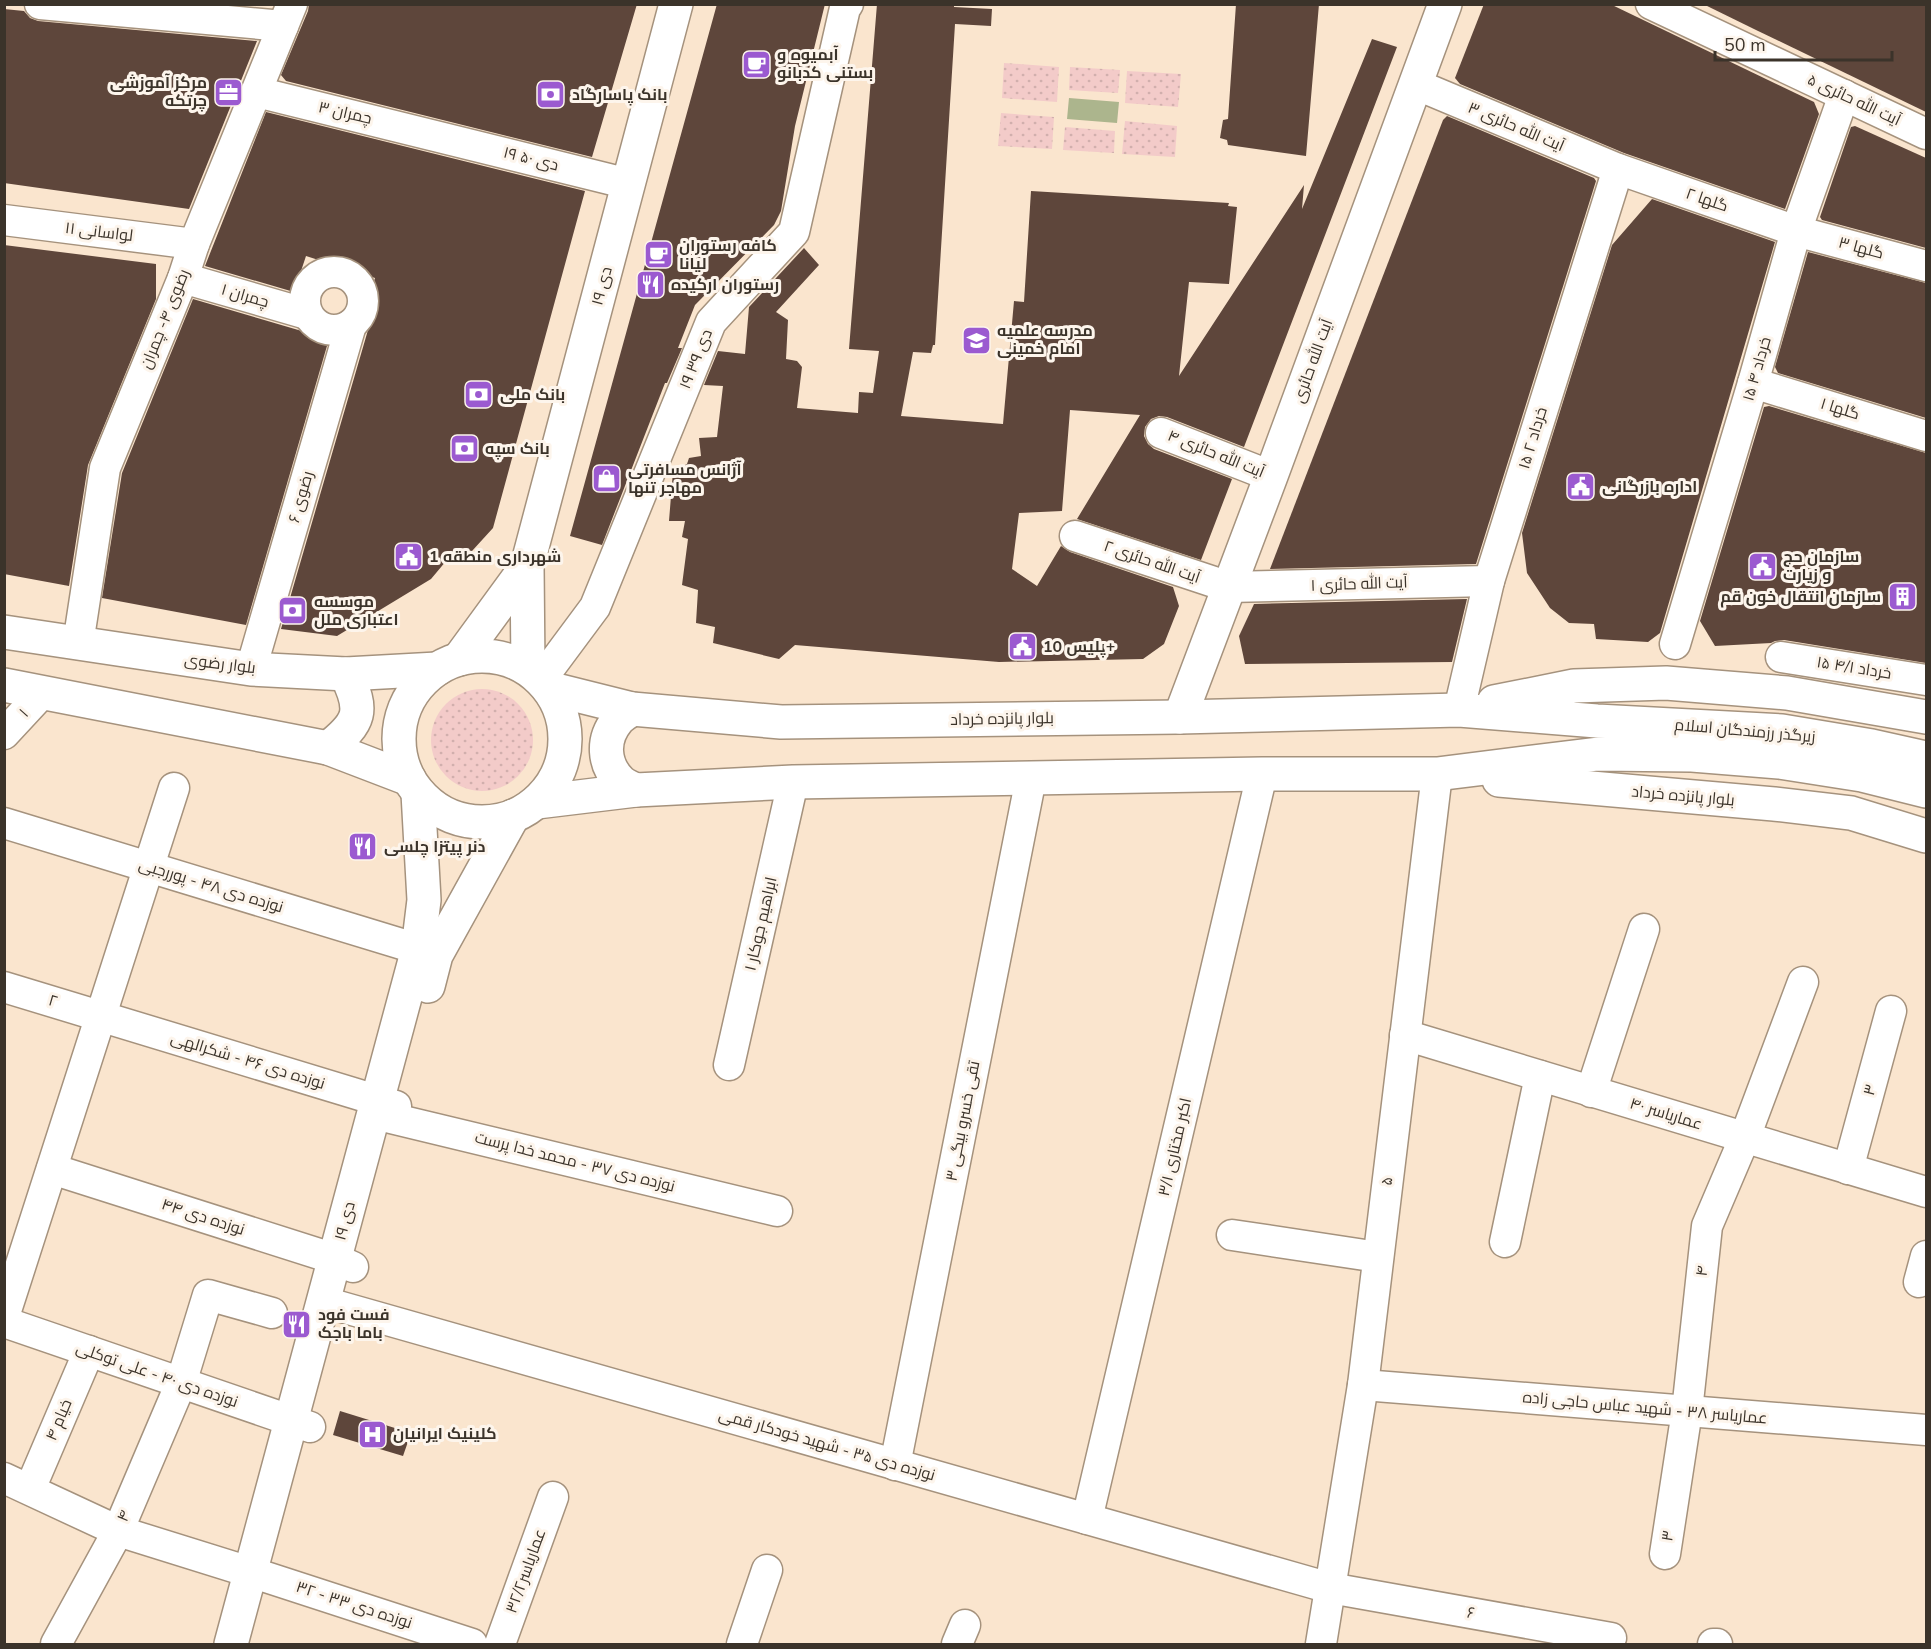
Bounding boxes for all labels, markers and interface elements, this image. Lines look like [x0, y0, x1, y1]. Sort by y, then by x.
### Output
scale bar [1715, 24, 1892, 62]
text: 50 m [1724, 33, 1766, 57]
place label: آبمیوه و بستنی کدبانو [777, 44, 873, 84]
cafe icon: آبمیوه و بستنی کدبانو [740, 48, 772, 80]
street label: آیت الله حائری ۵ [1804, 69, 1905, 132]
place label: مرکز آموزشی چرتکه [110, 72, 207, 112]
office icon: مرکز آموزشی چرتکه [212, 76, 244, 108]
bank icon: بانک پاسارگاد [535, 79, 567, 111]
place label: بانک پاسارگاد [572, 84, 667, 106]
street label: چمران ۳ [316, 96, 374, 130]
street label: آیت الله حائری ۳ [1464, 97, 1568, 158]
street label: ۱۹ دی ۵۰ [501, 142, 561, 176]
street label: گلها ۲ [1683, 183, 1731, 217]
street label: لواسانی ۱۱ [64, 217, 134, 247]
street label: گلها ۳ [1836, 231, 1886, 265]
place label: کافه رستوران لیانا [679, 235, 777, 275]
cafe icon: کافه رستوران لیانا [642, 239, 674, 271]
street label: ۱۹ دی [586, 264, 618, 308]
street label: رضوی ۴- چمران [135, 266, 195, 372]
restaurant icon: رستوران ارکیده [634, 269, 666, 301]
place label: رستوران ارکیده [671, 274, 779, 296]
street label: چمران ۱ [219, 279, 271, 313]
street label: آیت الله حائری [1288, 315, 1339, 406]
place label: مدرسه علمیه امام خمینی [997, 320, 1093, 360]
school or university icon: مدرسه علمیه امام خمینی [960, 324, 992, 356]
street label: ۱۹ دی ۳۹ [674, 326, 718, 392]
street label: ۱۵ خرداد ۴ [1737, 334, 1777, 404]
bank icon: بانک ملی [463, 379, 495, 411]
place label: بانک ملی [500, 384, 565, 406]
street label: گلها ۱ [1818, 393, 1862, 425]
street label: ۱۵ خرداد ۲ [1513, 404, 1553, 472]
street label: آیت الله حائری ۴ [1164, 425, 1268, 484]
bank icon: بانک سپه [448, 433, 480, 465]
place label: بانک سپه [485, 438, 550, 460]
place label: آژانس مسافرتی مهاجر تنها [628, 459, 741, 499]
shop icon: آژانس مسافرتی مهاجر تنها [591, 463, 623, 495]
street label: رضوی ۶ [283, 469, 319, 525]
public building icon: اداره بازرگانی [1565, 471, 1597, 503]
place label: اداره بازرگانی [1602, 476, 1697, 498]
street label: آیت الله حائری ۲ [1101, 535, 1204, 589]
public building icon: شهرداری منطقه 1 [392, 541, 424, 573]
place label: شهرداری منطقه 1 [429, 546, 561, 568]
place label: سازمان حج و زیارت [1783, 546, 1859, 586]
public building icon: سازمان حج و زیارت [1746, 550, 1778, 582]
street label: آیت الله حائری ۱ [1310, 571, 1409, 597]
building icon: سازمان انتقال خون قم [1886, 581, 1918, 613]
place label: سازمان انتقال خون قم [1720, 586, 1881, 608]
place label: موسسه اعتباری ملل [314, 591, 398, 631]
bank icon: موسسه اعتباری ملل [277, 595, 309, 627]
public building icon: پلیس 10+ [1006, 631, 1038, 663]
place label: پلیس 10+ [1043, 636, 1115, 658]
street label: بلوار رضوی [183, 649, 257, 679]
street label: ۱۵ خرداد ۴/۱ [1815, 651, 1893, 685]
street label: ۱ [14, 704, 34, 722]
street label: بلوار پانزده خرداد [950, 707, 1054, 731]
street label: زیرگذر رزمندگان اسلام [1674, 714, 1816, 748]
street label: بلوار پانزده خرداد [1630, 781, 1736, 811]
restaurant icon: دنر پیتزا چلسی [347, 831, 379, 863]
place label: دنر پیتزا چلسی [384, 836, 485, 858]
street label: نوزده دی ۴۸ - پوررجبی [136, 853, 286, 919]
street label: ۱ ابراهیم جوکار [739, 875, 783, 973]
street label: ۲ [46, 989, 60, 1013]
street label: نوزده دی ۴۶ - شکرالهی [168, 1027, 328, 1095]
street label: ۳ تقی خسرو بیگی [941, 1058, 986, 1183]
street label: ۳ [1858, 1082, 1882, 1098]
street label: عماریاسر ۴۰ [1627, 1093, 1705, 1135]
street label: ۳/۱ اکبر مختاری [1153, 1096, 1197, 1198]
street label: نوزده دی ۳۷ - محمد خدا پرست [473, 1126, 677, 1198]
street label: ۵ [1376, 1175, 1398, 1187]
street label: نوزده دی ۴۴ [159, 1193, 247, 1241]
street label: ۱۹ دی [329, 1199, 361, 1243]
street label: ۴ [1691, 1265, 1713, 1277]
place label: فست فود باما باجک [318, 1304, 390, 1344]
restaurant icon: فست فود باما باجک [281, 1308, 313, 1340]
street label: نوزده دی ۴۰ - علی توکلی [73, 1337, 241, 1413]
street label: عماریاسر ۳۸ - شهید عباس حاجی زاده [1522, 1386, 1768, 1430]
street label: ۴ خیام [40, 1396, 78, 1444]
street label: نوزده دی ۳۵ - شهید خودکار قمی [716, 1404, 938, 1486]
hospital icon: کلینیک ایرانیان [356, 1418, 388, 1450]
place label: کلینیک ایرانیان [393, 1423, 497, 1445]
street label: ۴ [112, 1507, 136, 1525]
street label: عماریاسر۳۲/۲ [501, 1526, 551, 1616]
street label: ۳ [1656, 1529, 1680, 1543]
street label: ۳۲ - نوزده دی ۳۳ [293, 1576, 415, 1634]
street label: ۶ [1465, 1602, 1477, 1624]

